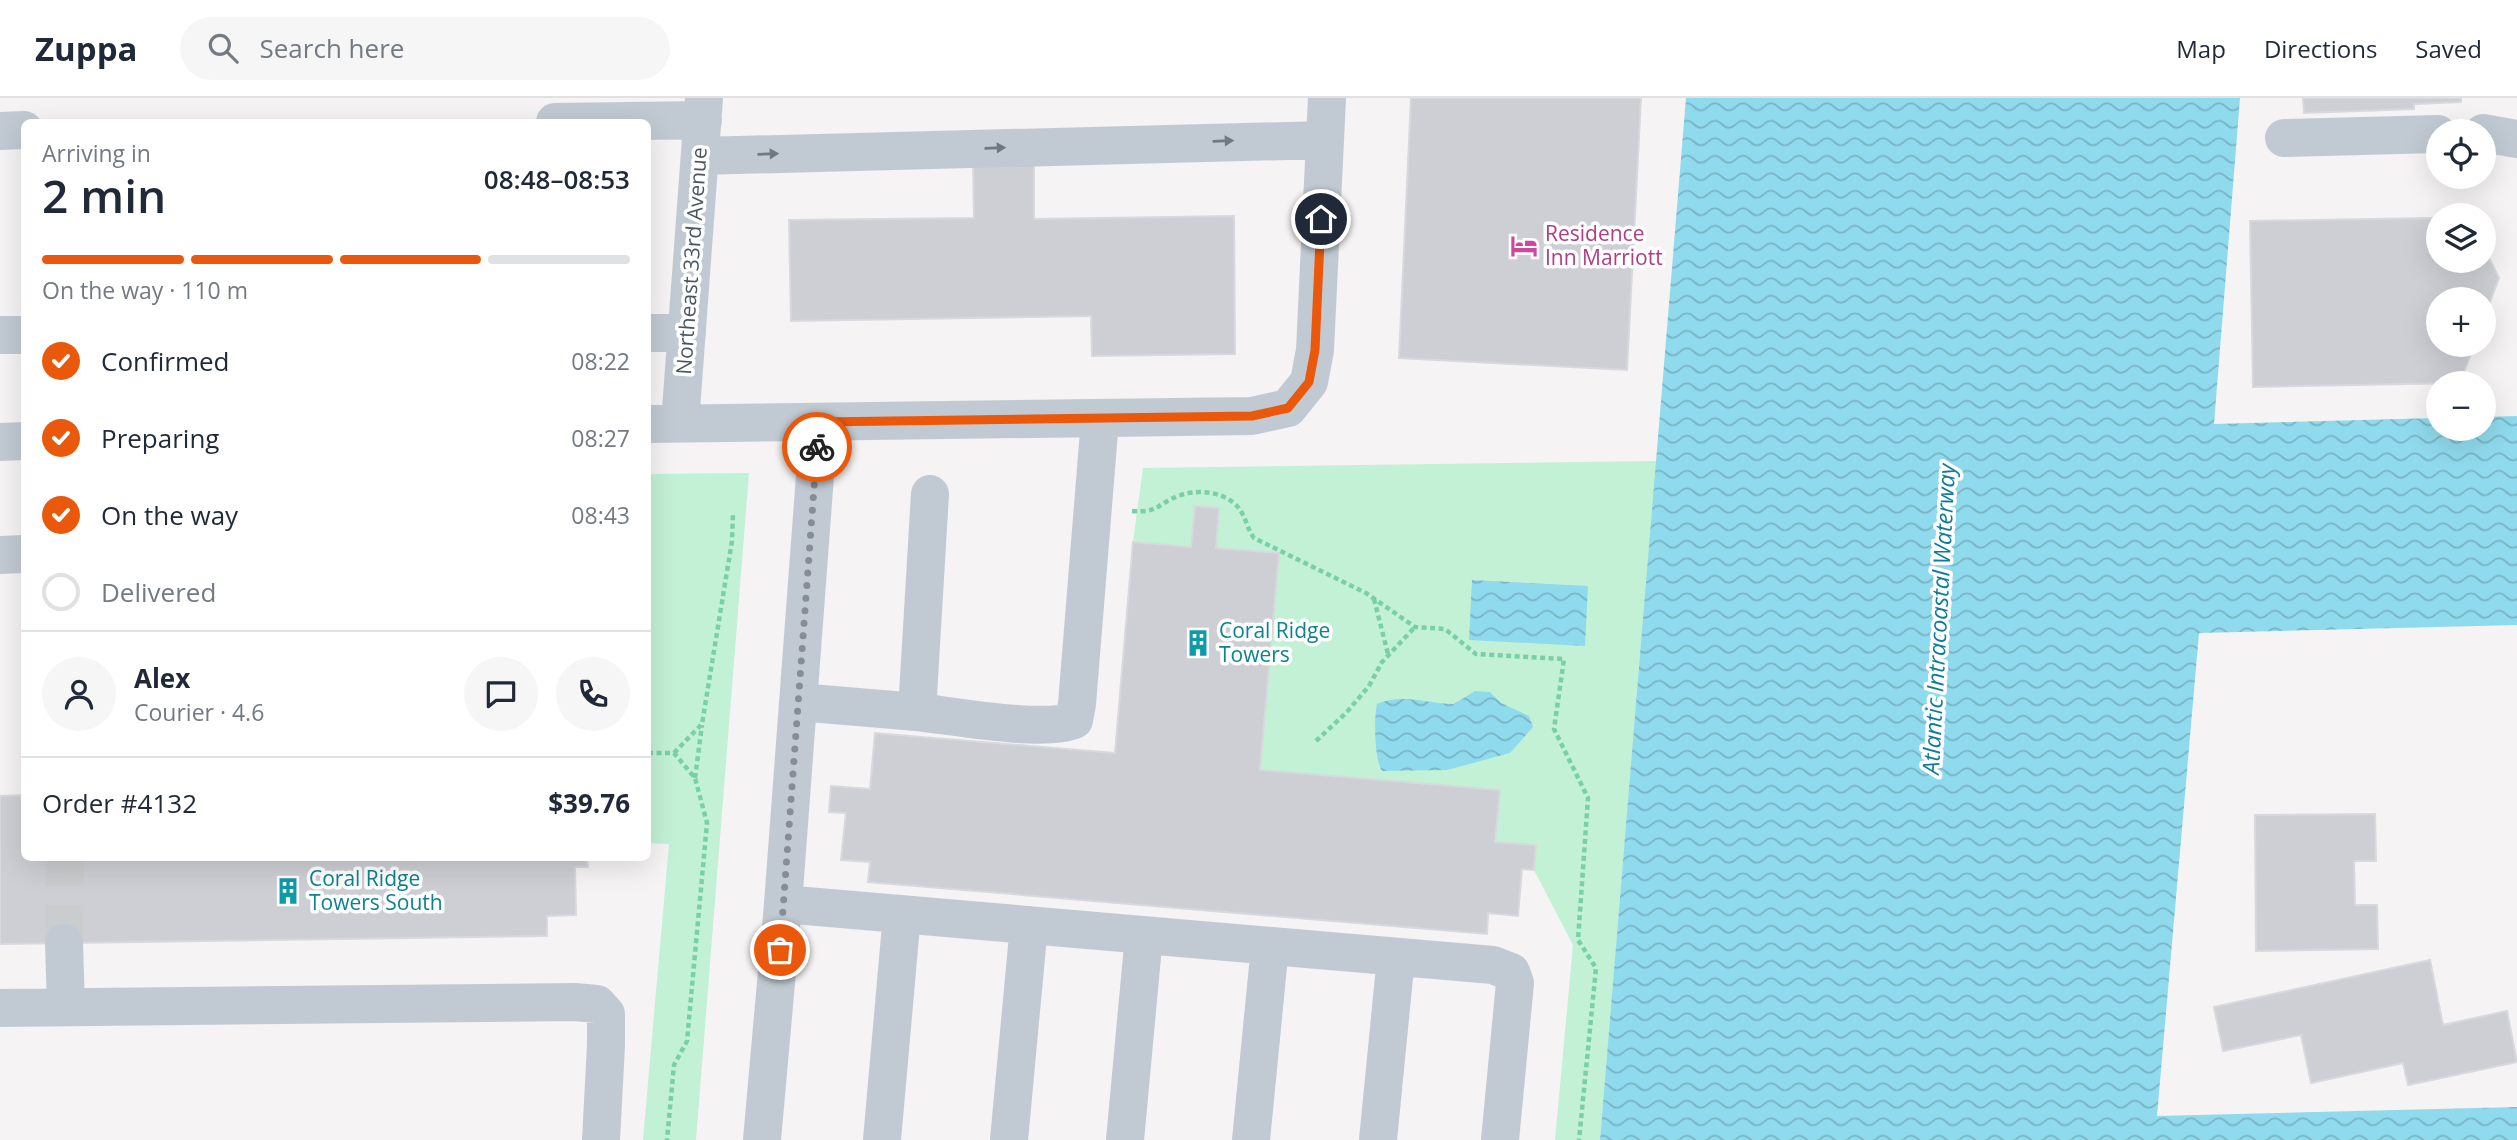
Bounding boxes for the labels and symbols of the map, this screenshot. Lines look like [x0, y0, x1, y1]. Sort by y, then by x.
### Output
one-way arrow [1212, 136, 1234, 147]
one-way arrow [985, 142, 1007, 153]
street label: Northeast 33rd Avenue [669, 146, 713, 376]
one-way arrow [757, 148, 779, 159]
pin [1291, 189, 1351, 249]
place label: Residence Inn Marriott [1545, 219, 1663, 271]
hotel icon: Residence Inn Marriott [1509, 231, 1539, 261]
courier [782, 412, 852, 482]
water label: Atlantic Intracoastal Waterway [1914, 461, 1962, 777]
place label: Coral Ridge Towers [1219, 616, 1330, 668]
building icon: Coral Ridge Towers [1183, 628, 1213, 658]
place label: Coral Ridge Towers South [309, 864, 443, 916]
building icon: Coral Ridge Towers South [273, 876, 303, 906]
pin [750, 920, 810, 980]

